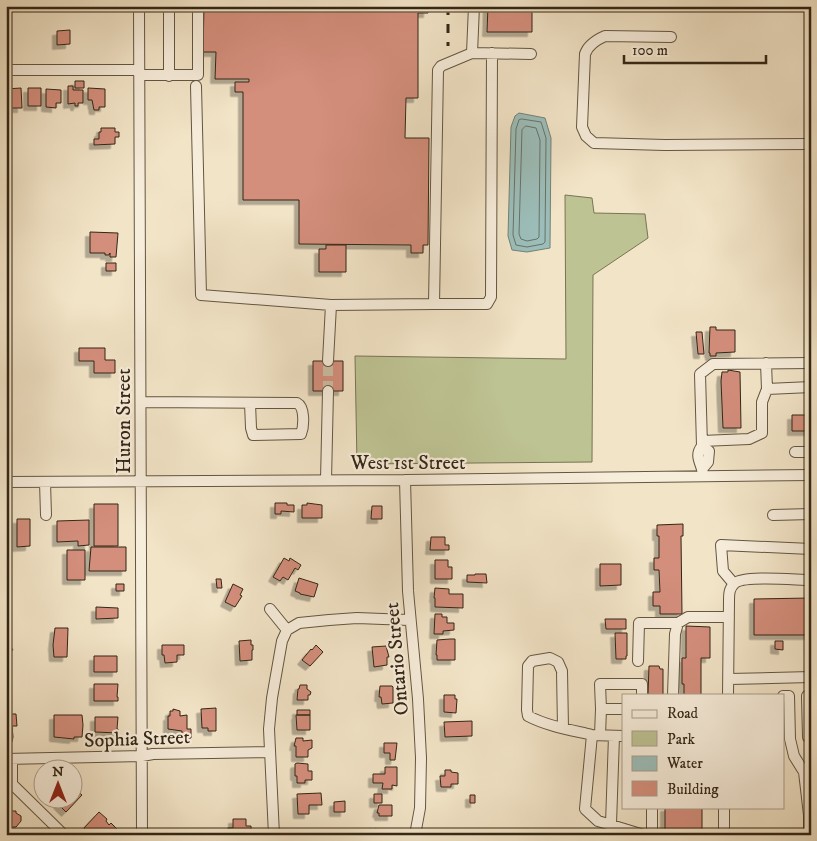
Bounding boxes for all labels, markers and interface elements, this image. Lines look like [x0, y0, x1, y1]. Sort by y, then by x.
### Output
scale bar [624, 32, 767, 64]
text: 100 m [632, 41, 668, 60]
street label: Huron Street [112, 368, 137, 474]
street label: West 1st Street [349, 451, 466, 476]
street label: Ontario Street [380, 601, 415, 716]
legend [622, 694, 784, 808]
text: Road [667, 704, 699, 723]
street label: Sophia Street [84, 725, 190, 754]
text: Park [667, 730, 696, 749]
text: Water [666, 754, 703, 773]
north arrow [32, 758, 82, 808]
text: N [52, 763, 64, 781]
text: Building [667, 780, 719, 799]

